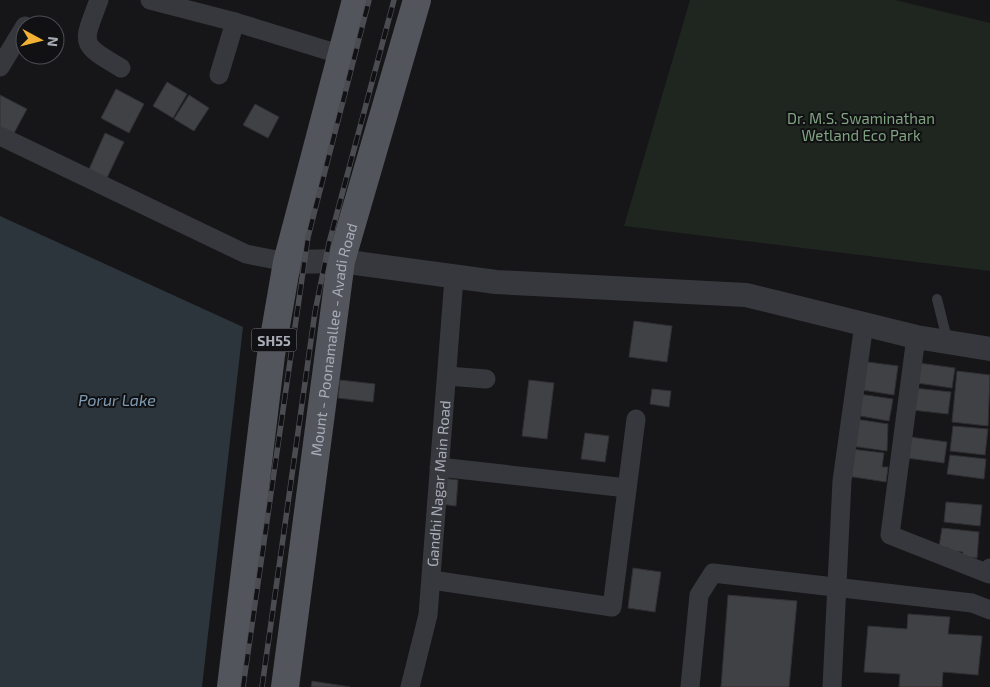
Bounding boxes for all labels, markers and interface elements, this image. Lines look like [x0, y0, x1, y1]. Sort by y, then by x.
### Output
north arrow [15, 15, 65, 65]
text: N [44, 36, 62, 48]
park label: Dr. M.S. Swaminathan Wetland Eco Park [787, 109, 935, 144]
street label: Mount - Poonamallee - Avadi Road [306, 221, 361, 457]
road number: SH55 [252, 328, 296, 352]
water label: Porur Lake [78, 390, 156, 409]
street label: Gandhi Nagar Main Road [423, 400, 454, 568]

